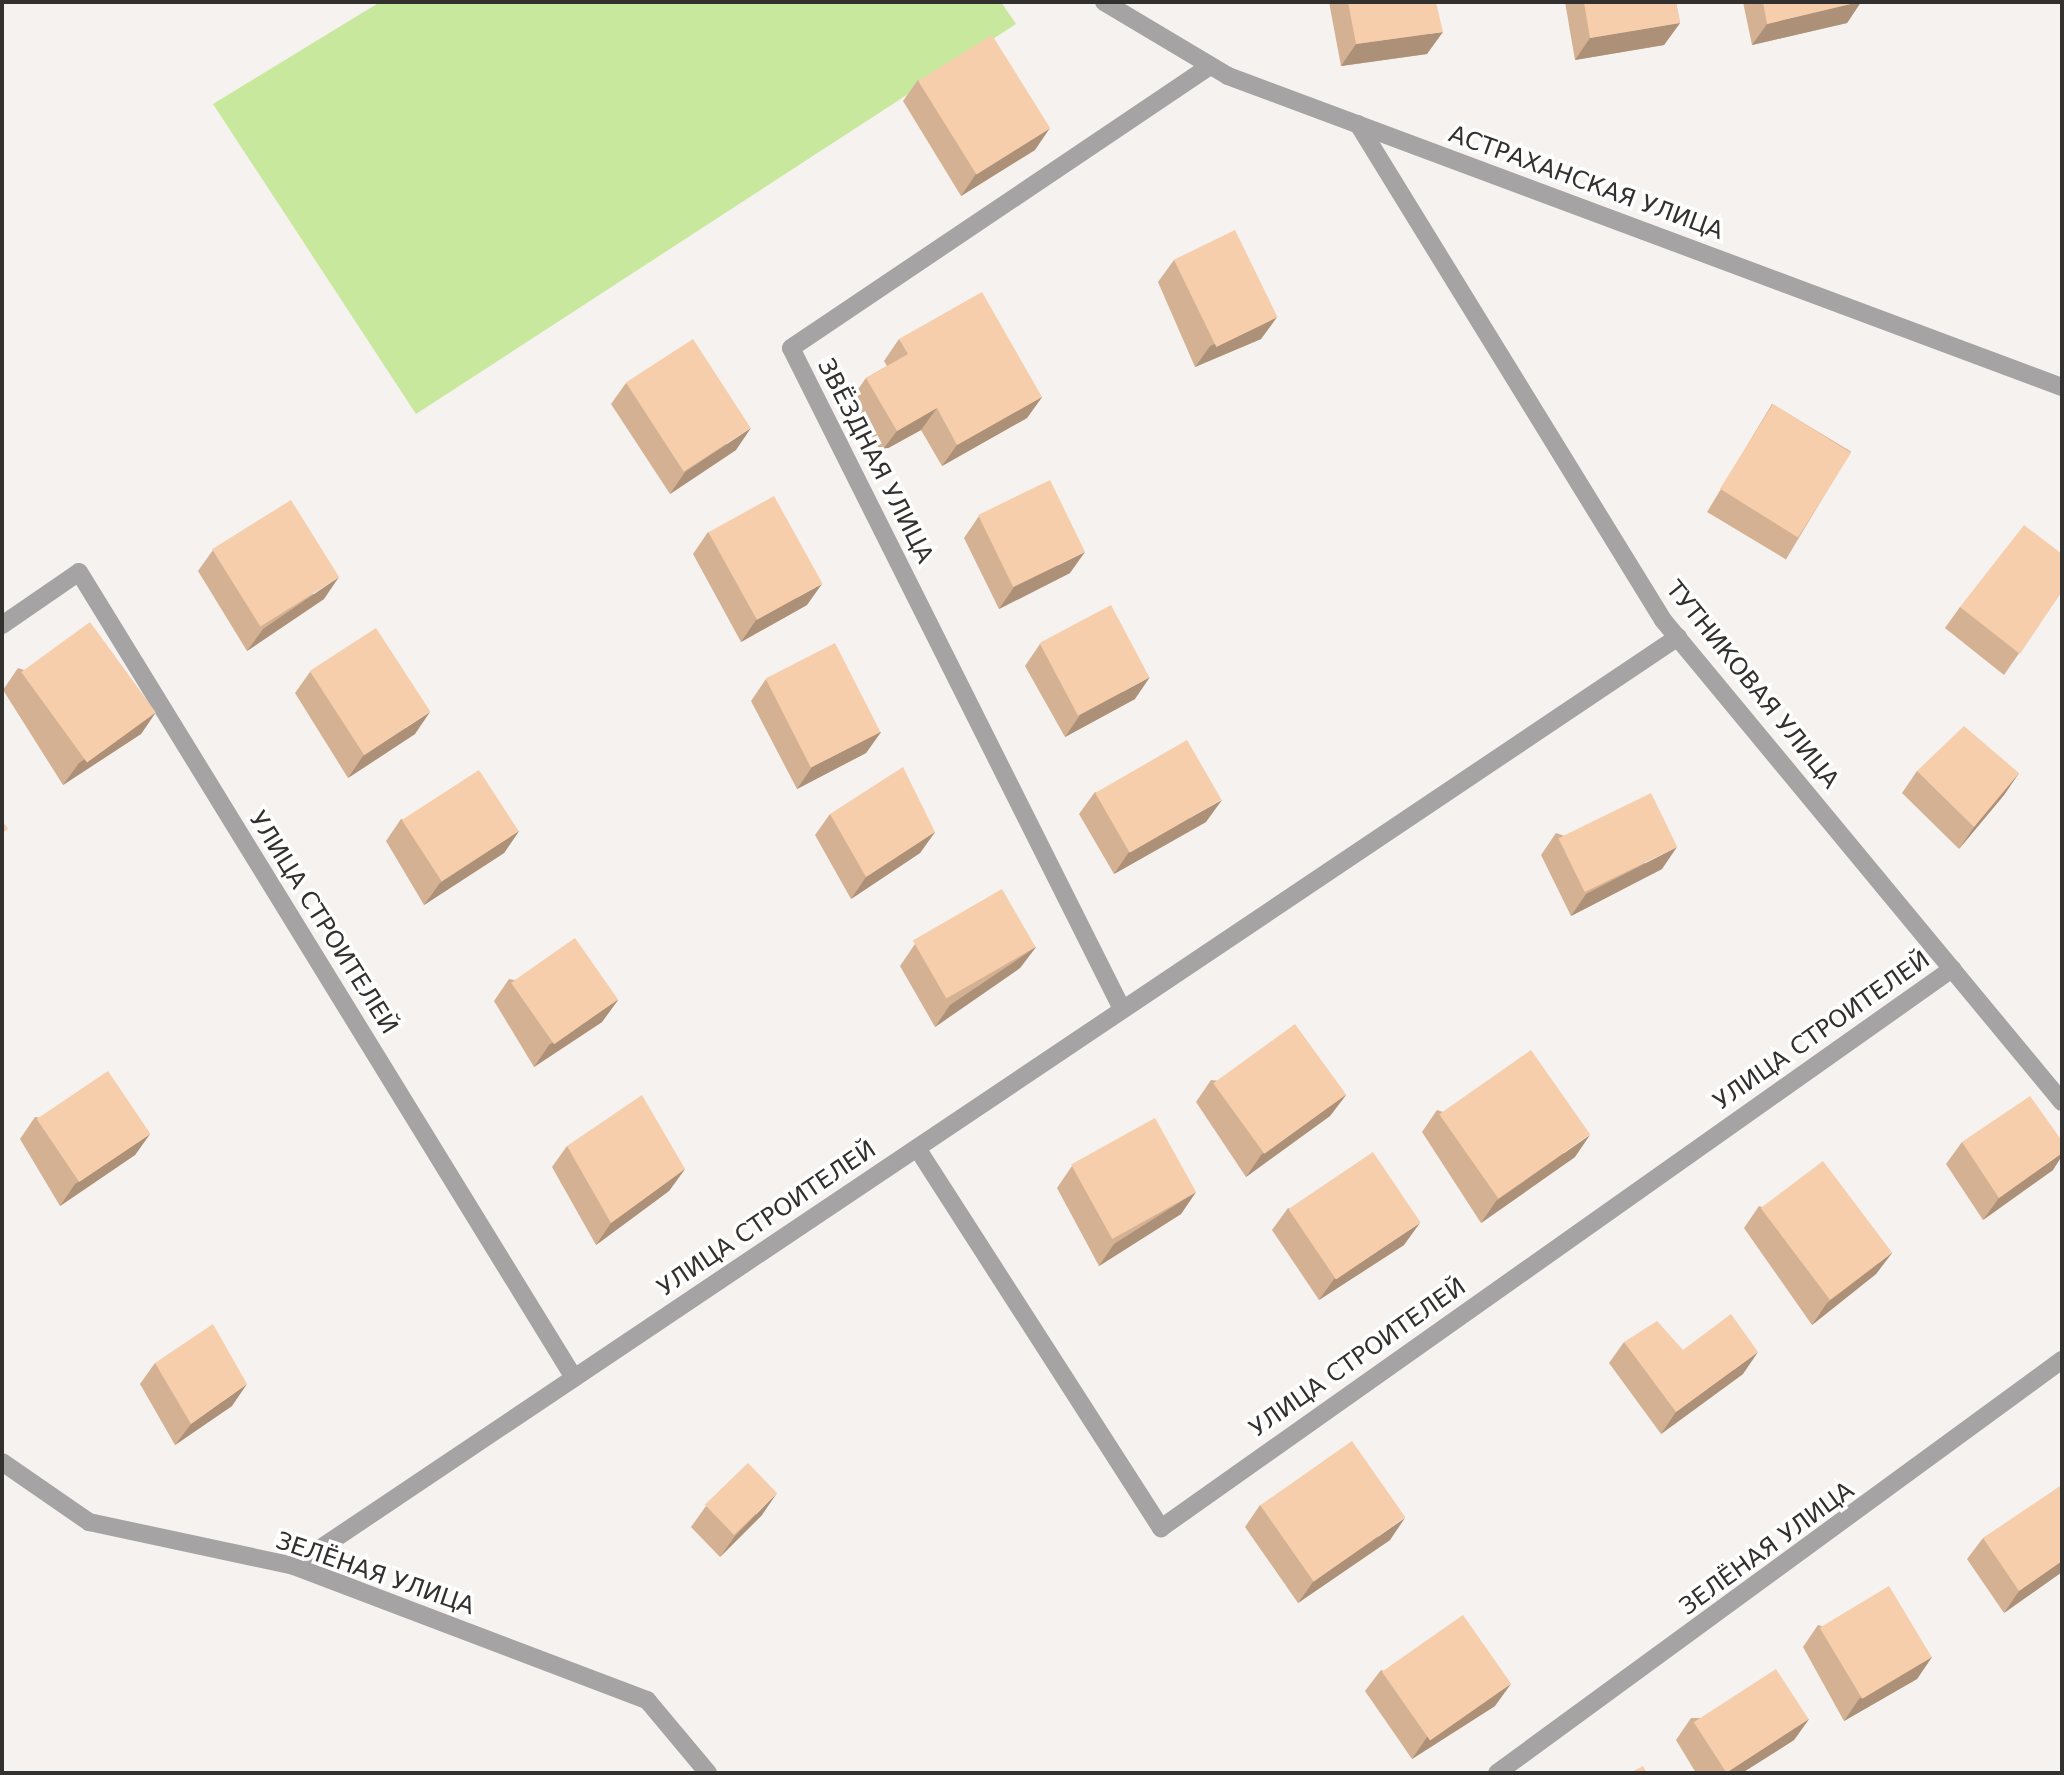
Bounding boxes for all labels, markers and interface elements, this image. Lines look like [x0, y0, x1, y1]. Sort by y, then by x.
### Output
street label: АСТРАХАНСКАЯ УЛИЦА [1445, 120, 1727, 246]
street label: ЗВЁЗДНАЯ УЛИЦА [811, 354, 939, 568]
street label: ТУТНИКОВАЯ УЛИЦА [1659, 575, 1845, 795]
street label: УЛИЦА СТРОИТЕЛЕЙ [243, 806, 403, 1040]
street label: УЛИЦА СТРОИТЕЛЕЙ [1708, 945, 1936, 1117]
street label: УЛИЦА СТРОИТЕЛЕЙ [652, 1135, 882, 1303]
street label: УЛИЦА СТРОИТЕЛЕЙ [1244, 1272, 1472, 1444]
street label: ЗЕЛЁНАЯ УЛИЦА [1674, 1476, 1860, 1622]
street label: ЗЕЛЁНАЯ УЛИЦА [272, 1526, 478, 1622]

